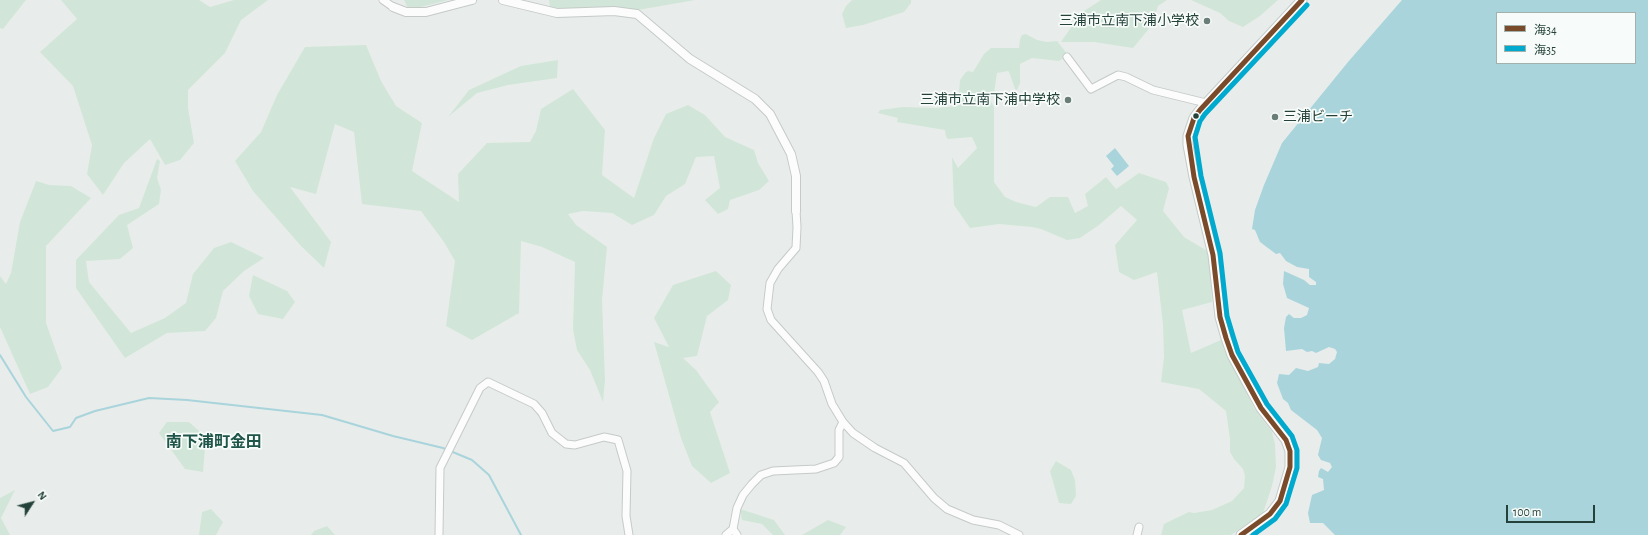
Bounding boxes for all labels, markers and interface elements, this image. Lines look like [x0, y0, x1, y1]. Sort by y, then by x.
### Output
legend [1496, 12, 1636, 64]
place label: 三浦市立南下浦小学校 [1059, 13, 1199, 29]
marker: 三浦市立南下浦小学校 [1202, 16, 1212, 26]
text: 海34 [1534, 24, 1557, 36]
text: 海35 [1534, 44, 1556, 56]
place label: 三浦市立南下浦中学校 [920, 92, 1060, 108]
marker: 三浦市立南下浦中学校 [1063, 95, 1073, 105]
place label: 三浦ビーチ [1283, 109, 1353, 125]
unlabelled marker [1191, 111, 1201, 121]
marker: 三浦ビーチ [1270, 112, 1280, 122]
district label: 南下浦町金田 [166, 432, 262, 452]
north arrow [12, 483, 52, 523]
text: N [35, 489, 49, 502]
scale bar [1508, 497, 1597, 523]
text: 100 m [1513, 506, 1541, 518]

